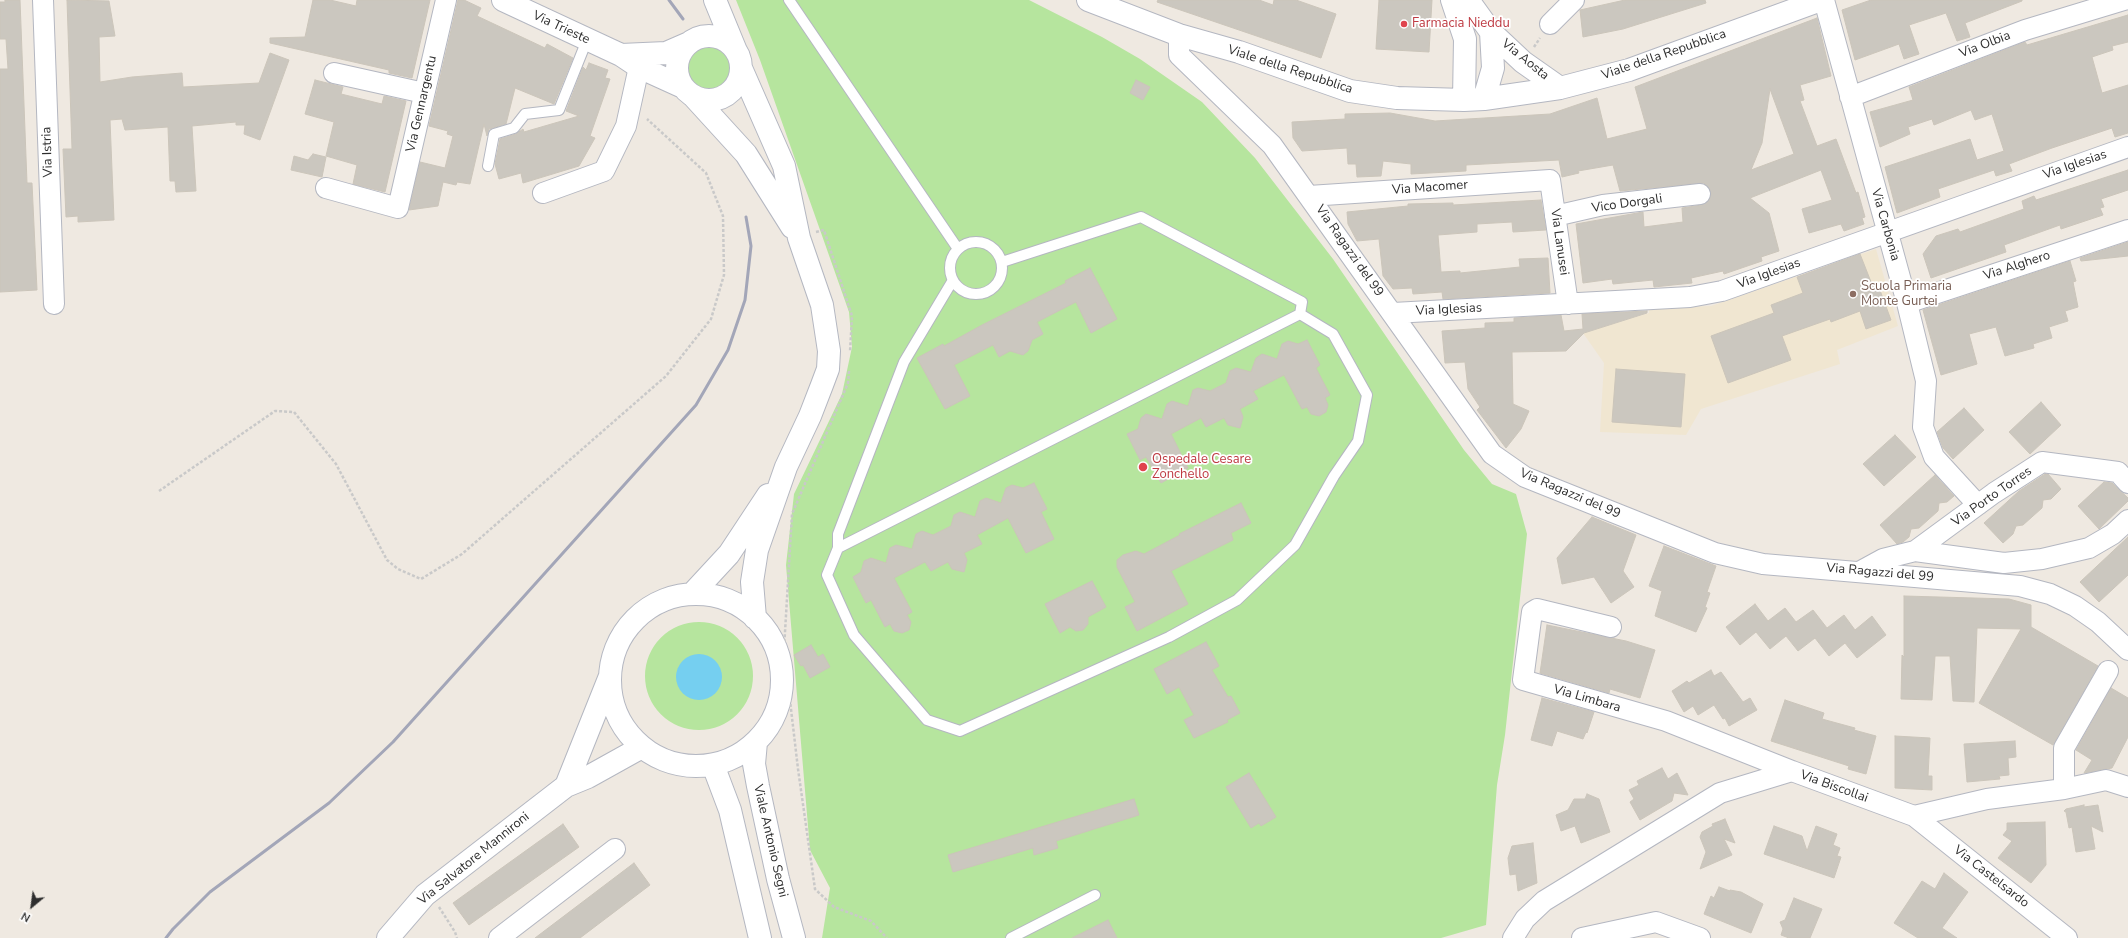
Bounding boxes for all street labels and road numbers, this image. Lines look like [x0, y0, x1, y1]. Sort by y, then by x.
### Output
street label: Via Trieste [530, 8, 592, 48]
street label: Viale della Repubblica [1600, 26, 1728, 84]
street label: Via Olbia [1957, 28, 2013, 62]
street label: Via Aosta [1498, 36, 1552, 84]
street label: Viale della Repubblica [1226, 42, 1354, 98]
street label: Via Gennargentu [403, 54, 441, 154]
street label: Via Istria [39, 126, 57, 178]
street label: Via Iglesias [2041, 147, 2109, 183]
street label: Via Macomer [1392, 178, 1468, 198]
street label: Via Carbonia [1867, 187, 1903, 263]
street label: Vico Dorgali [1591, 191, 1663, 217]
street label: Via Ragazzi del 99 [1312, 202, 1386, 300]
street label: Via Lanusei [1547, 208, 1571, 276]
street label: Via Alghero [1982, 248, 2052, 284]
street label: Via Iglesias [1735, 255, 1803, 293]
street label: Via Iglesias [1416, 300, 1482, 320]
street label: Via Porto Torres [1949, 464, 2035, 530]
street label: Via Ragazzi del 99 [1517, 466, 1623, 522]
street label: Via Ragazzi del 99 [1826, 561, 1934, 585]
street label: Via Limbara [1552, 682, 1622, 716]
street label: Via Biscollai [1798, 768, 1870, 806]
street label: Viale Antonio Segni [749, 783, 791, 899]
street label: Via Salvatore Mannironi [415, 809, 533, 909]
street label: Via Castelsardo [1950, 843, 2032, 911]

